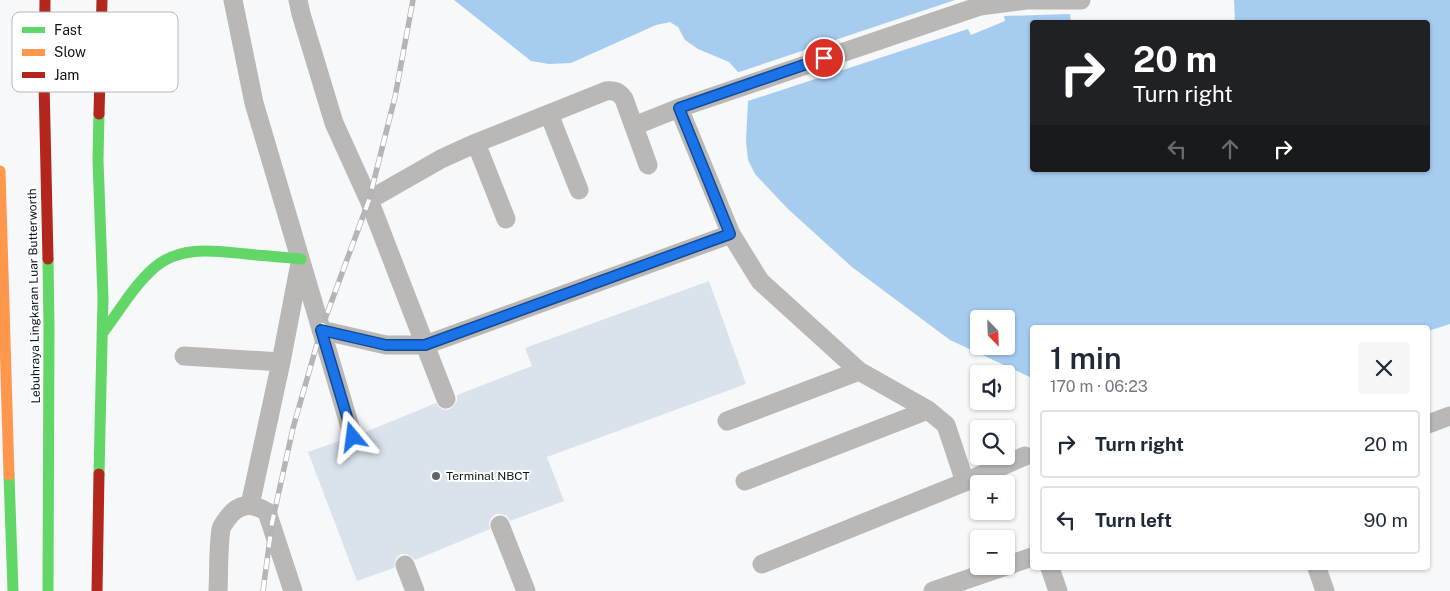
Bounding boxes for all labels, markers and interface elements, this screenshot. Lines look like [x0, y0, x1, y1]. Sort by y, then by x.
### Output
legend [12, 12, 178, 92]
text: Fast [54, 22, 82, 38]
pin [803, 37, 845, 79]
text: 20 m [1133, 39, 1217, 80]
icon: right [1050, 40, 1115, 105]
text: Slow [54, 44, 86, 60]
icon: arrive [810, 44, 838, 72]
text: Jam [54, 67, 79, 83]
text: Turn right [1133, 81, 1233, 107]
icon: left [1163, 135, 1191, 163]
icon: ahead [1216, 135, 1244, 163]
icon: right [1269, 135, 1297, 163]
street label: Lebuhraya Lingkaran Luar Butterworth [25, 188, 43, 404]
north arrow [970, 310, 1015, 355]
map controls [970, 310, 1015, 575]
text: 1 min [1050, 340, 1121, 376]
button: close [1358, 342, 1410, 394]
button: sound [970, 365, 1015, 410]
text: 170 m · 06:23 [1050, 377, 1148, 396]
position arrow [326, 410, 378, 462]
button: search [970, 420, 1015, 465]
icon: right [1052, 430, 1080, 458]
text: Turn right [1095, 433, 1184, 455]
text: 20 m [1364, 433, 1408, 455]
place label: Terminal NBCT [446, 469, 530, 483]
marker: Terminal NBCT [430, 470, 442, 482]
button: + [970, 475, 1015, 520]
icon: left [1052, 506, 1080, 534]
text: Turn left [1095, 509, 1172, 531]
text: 90 m [1364, 509, 1408, 531]
button: − [970, 530, 1015, 575]

